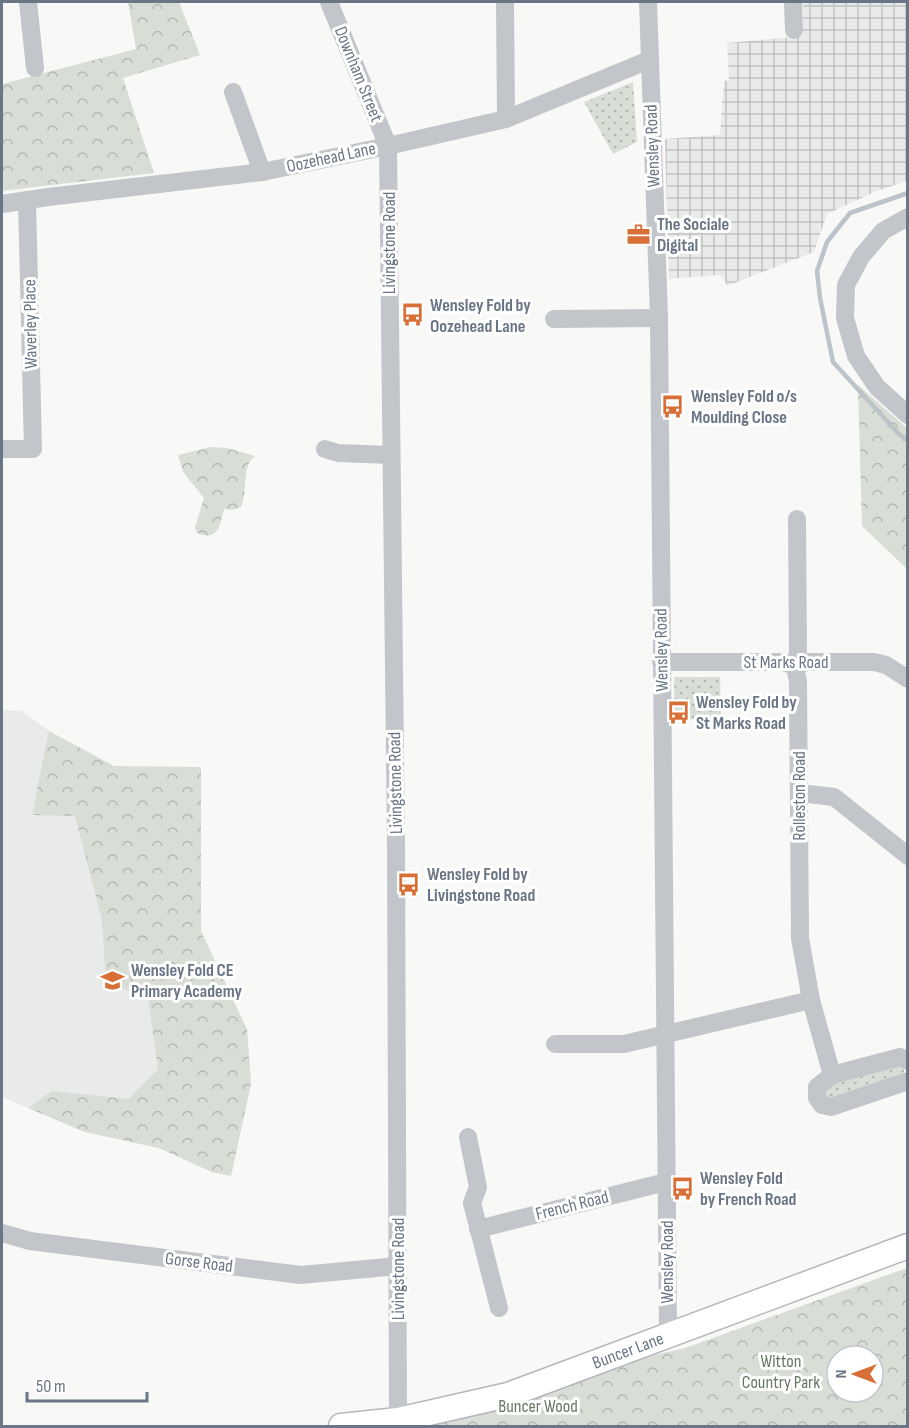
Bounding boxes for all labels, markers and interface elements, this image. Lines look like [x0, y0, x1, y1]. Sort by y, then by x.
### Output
street label: Downham Street [330, 23, 387, 125]
street label: Wensley Road [641, 104, 664, 188]
street label: Oozehead Lane [285, 138, 378, 177]
street label: Livingstone Road [379, 192, 400, 294]
place label: The Sociale Digital [657, 214, 729, 256]
office icon: The Sociale Digital [626, 221, 652, 247]
street label: Waverley Place [19, 279, 42, 369]
place label: Wensley Fold by Oozehead Lane [430, 295, 531, 337]
bus stop icon: Wensley Fold by Oozehead Lane [399, 302, 425, 328]
place label: Wensley Fold o/s Moulding Close [691, 386, 797, 428]
bus stop icon: Wensley Fold o/s Moulding Close [660, 393, 686, 419]
street label: Wensley Road [650, 608, 673, 692]
street label: St Marks Road [744, 652, 828, 673]
place label: Wensley Fold by St Marks Road [696, 692, 797, 734]
bus stop icon: Wensley Fold by St Marks Road [665, 699, 691, 725]
street label: Livingstone Road [384, 732, 407, 834]
street label: Rolleston Road [789, 751, 810, 841]
place label: Wensley Fold by Livingstone Road [427, 864, 535, 906]
bus stop icon: Wensley Fold by Livingstone Road [396, 871, 422, 897]
place label: Wensley Fold CE Primary Academy [131, 960, 243, 1002]
school or university icon: Wensley Fold CE Primary Academy [100, 967, 126, 993]
place label: Wensley Fold by French Road [700, 1168, 797, 1210]
bus stop icon: Wensley Fold by French Road [669, 1175, 695, 1201]
street label: French Road [533, 1186, 611, 1225]
street label: Livingstone Road [388, 1218, 409, 1320]
street label: Wensley Road [657, 1220, 678, 1304]
street label: Gorse Road [164, 1248, 234, 1277]
street label: Buncer Lane [590, 1328, 666, 1374]
north arrow [825, 1344, 885, 1404]
park label: Witton Country Park [742, 1351, 820, 1393]
scale bar [27, 1365, 147, 1403]
text: N [832, 1370, 851, 1378]
text: 50 m [36, 1376, 66, 1397]
park label: Buncer Wood [498, 1396, 578, 1417]

